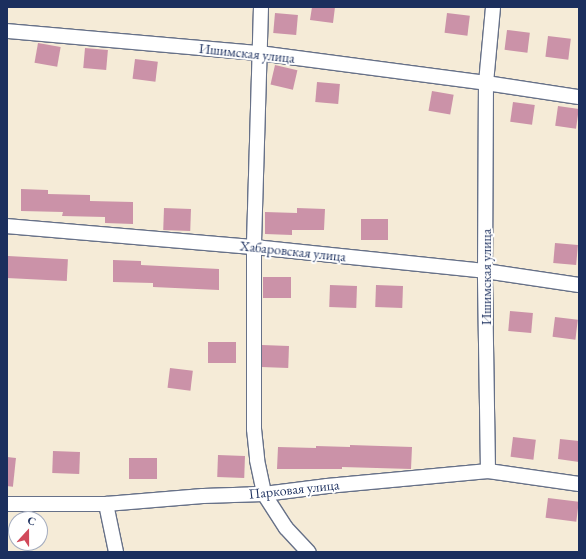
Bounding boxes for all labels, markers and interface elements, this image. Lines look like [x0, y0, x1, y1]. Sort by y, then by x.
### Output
street label: Ишимская улица [198, 40, 296, 66]
street label: Ишимская улица [478, 229, 494, 325]
street label: Хабаровская улица [239, 237, 347, 265]
street label: Парковая улица [248, 476, 340, 502]
north arrow [8, 511, 48, 551]
text: С [26, 513, 38, 529]

